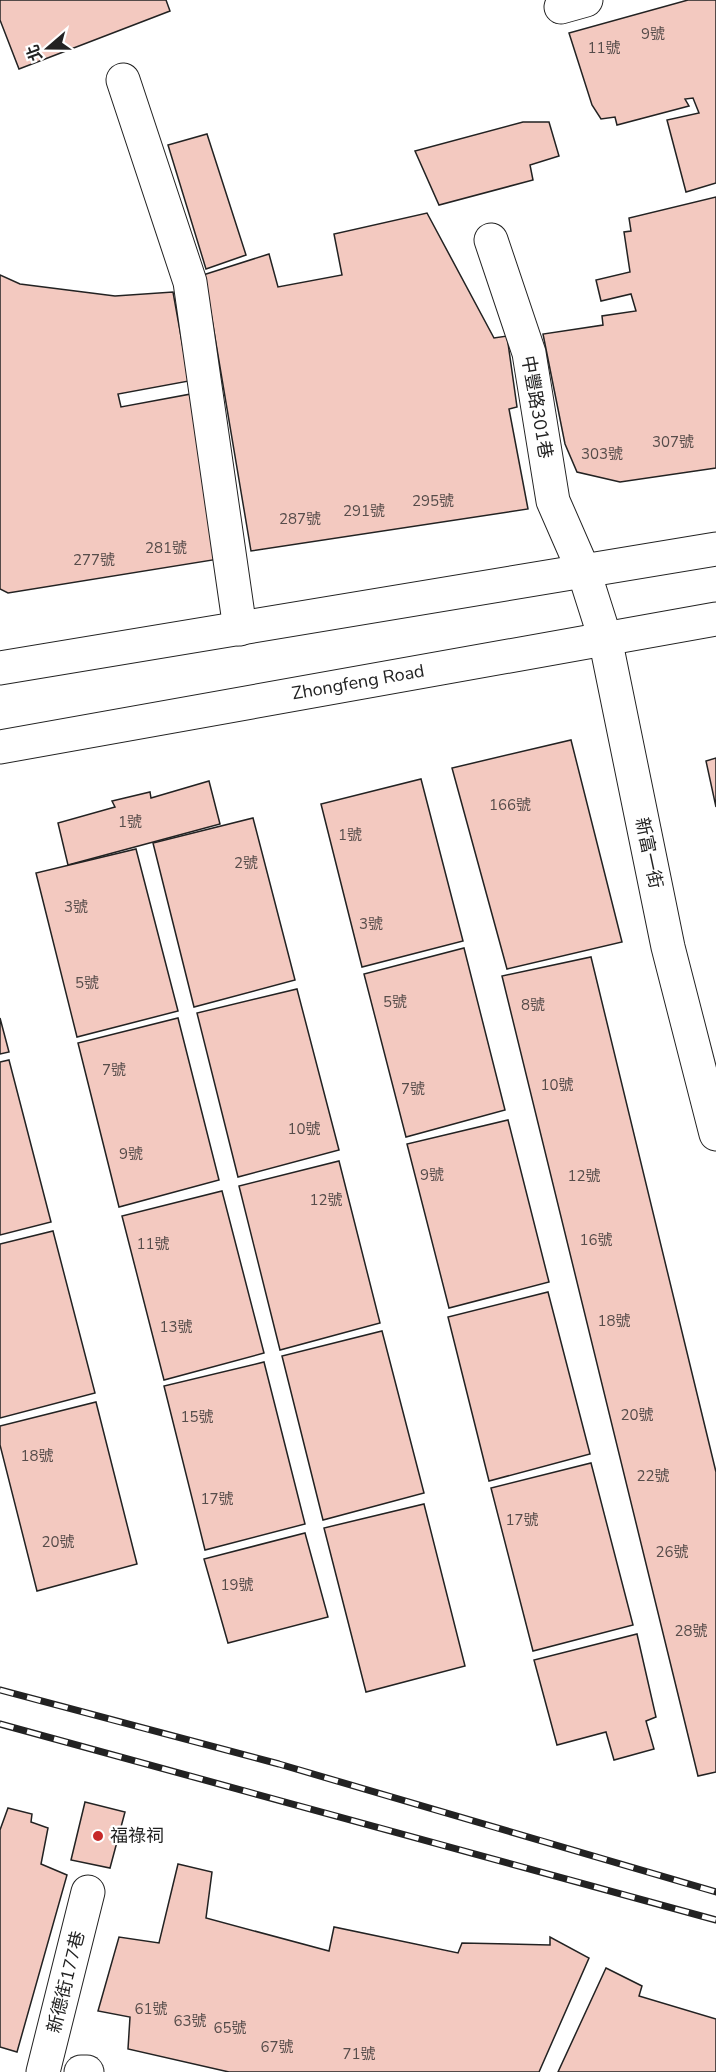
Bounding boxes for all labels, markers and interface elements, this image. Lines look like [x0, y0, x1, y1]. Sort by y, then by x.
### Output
north arrow [18, 18, 78, 78]
house number: 9號 [641, 24, 665, 44]
house number: 11號 [587, 38, 621, 58]
text: 北 [22, 42, 48, 64]
street label: 中豐路301巷 [516, 354, 558, 460]
house number: 307號 [652, 432, 694, 452]
house number: 303號 [581, 444, 623, 464]
house number: 295號 [412, 491, 454, 511]
house number: 291號 [343, 501, 385, 521]
house number: 287號 [279, 509, 321, 529]
house number: 281號 [145, 538, 187, 558]
house number: 277號 [73, 550, 115, 570]
street label: Zhongfeng Road [290, 659, 426, 705]
house number: 166號 [489, 795, 531, 815]
house number: 1號 [118, 812, 142, 832]
street label: 新富一街 [630, 815, 668, 891]
house number: 1號 [338, 825, 362, 845]
house number: 2號 [234, 853, 258, 873]
house number: 3號 [64, 897, 88, 917]
house number: 3號 [359, 914, 383, 934]
house number: 5號 [75, 973, 99, 993]
house number: 5號 [383, 992, 407, 1012]
house number: 8號 [521, 995, 545, 1015]
house number: 7號 [102, 1060, 126, 1080]
house number: 10號 [540, 1075, 574, 1095]
house number: 7號 [401, 1079, 425, 1099]
house number: 10號 [287, 1119, 321, 1139]
house number: 9號 [119, 1144, 143, 1164]
house number: 9號 [420, 1165, 444, 1185]
house number: 12號 [567, 1166, 601, 1186]
house number: 12號 [309, 1190, 343, 1210]
house number: 16號 [579, 1230, 613, 1250]
house number: 11號 [136, 1234, 170, 1254]
house number: 18號 [597, 1311, 631, 1331]
house number: 13號 [159, 1317, 193, 1337]
house number: 20號 [620, 1405, 654, 1425]
house number: 15號 [180, 1407, 214, 1427]
house number: 18號 [20, 1446, 54, 1466]
house number: 22號 [636, 1466, 670, 1486]
house number: 17號 [200, 1489, 234, 1509]
house number: 17號 [505, 1510, 539, 1530]
house number: 20號 [41, 1532, 75, 1552]
house number: 26號 [655, 1542, 689, 1562]
house number: 19號 [220, 1575, 254, 1595]
house number: 28號 [674, 1621, 708, 1641]
place label: 福祿祠 [110, 1824, 164, 1848]
marker: 福祿祠 [91, 1829, 105, 1843]
street label: 新德街177巷 [42, 1928, 90, 2036]
house number: 61號 [134, 1999, 168, 2019]
house number: 63號 [173, 2011, 207, 2031]
house number: 65號 [213, 2018, 247, 2038]
house number: 67號 [260, 2037, 294, 2057]
house number: 71號 [342, 2044, 376, 2064]

